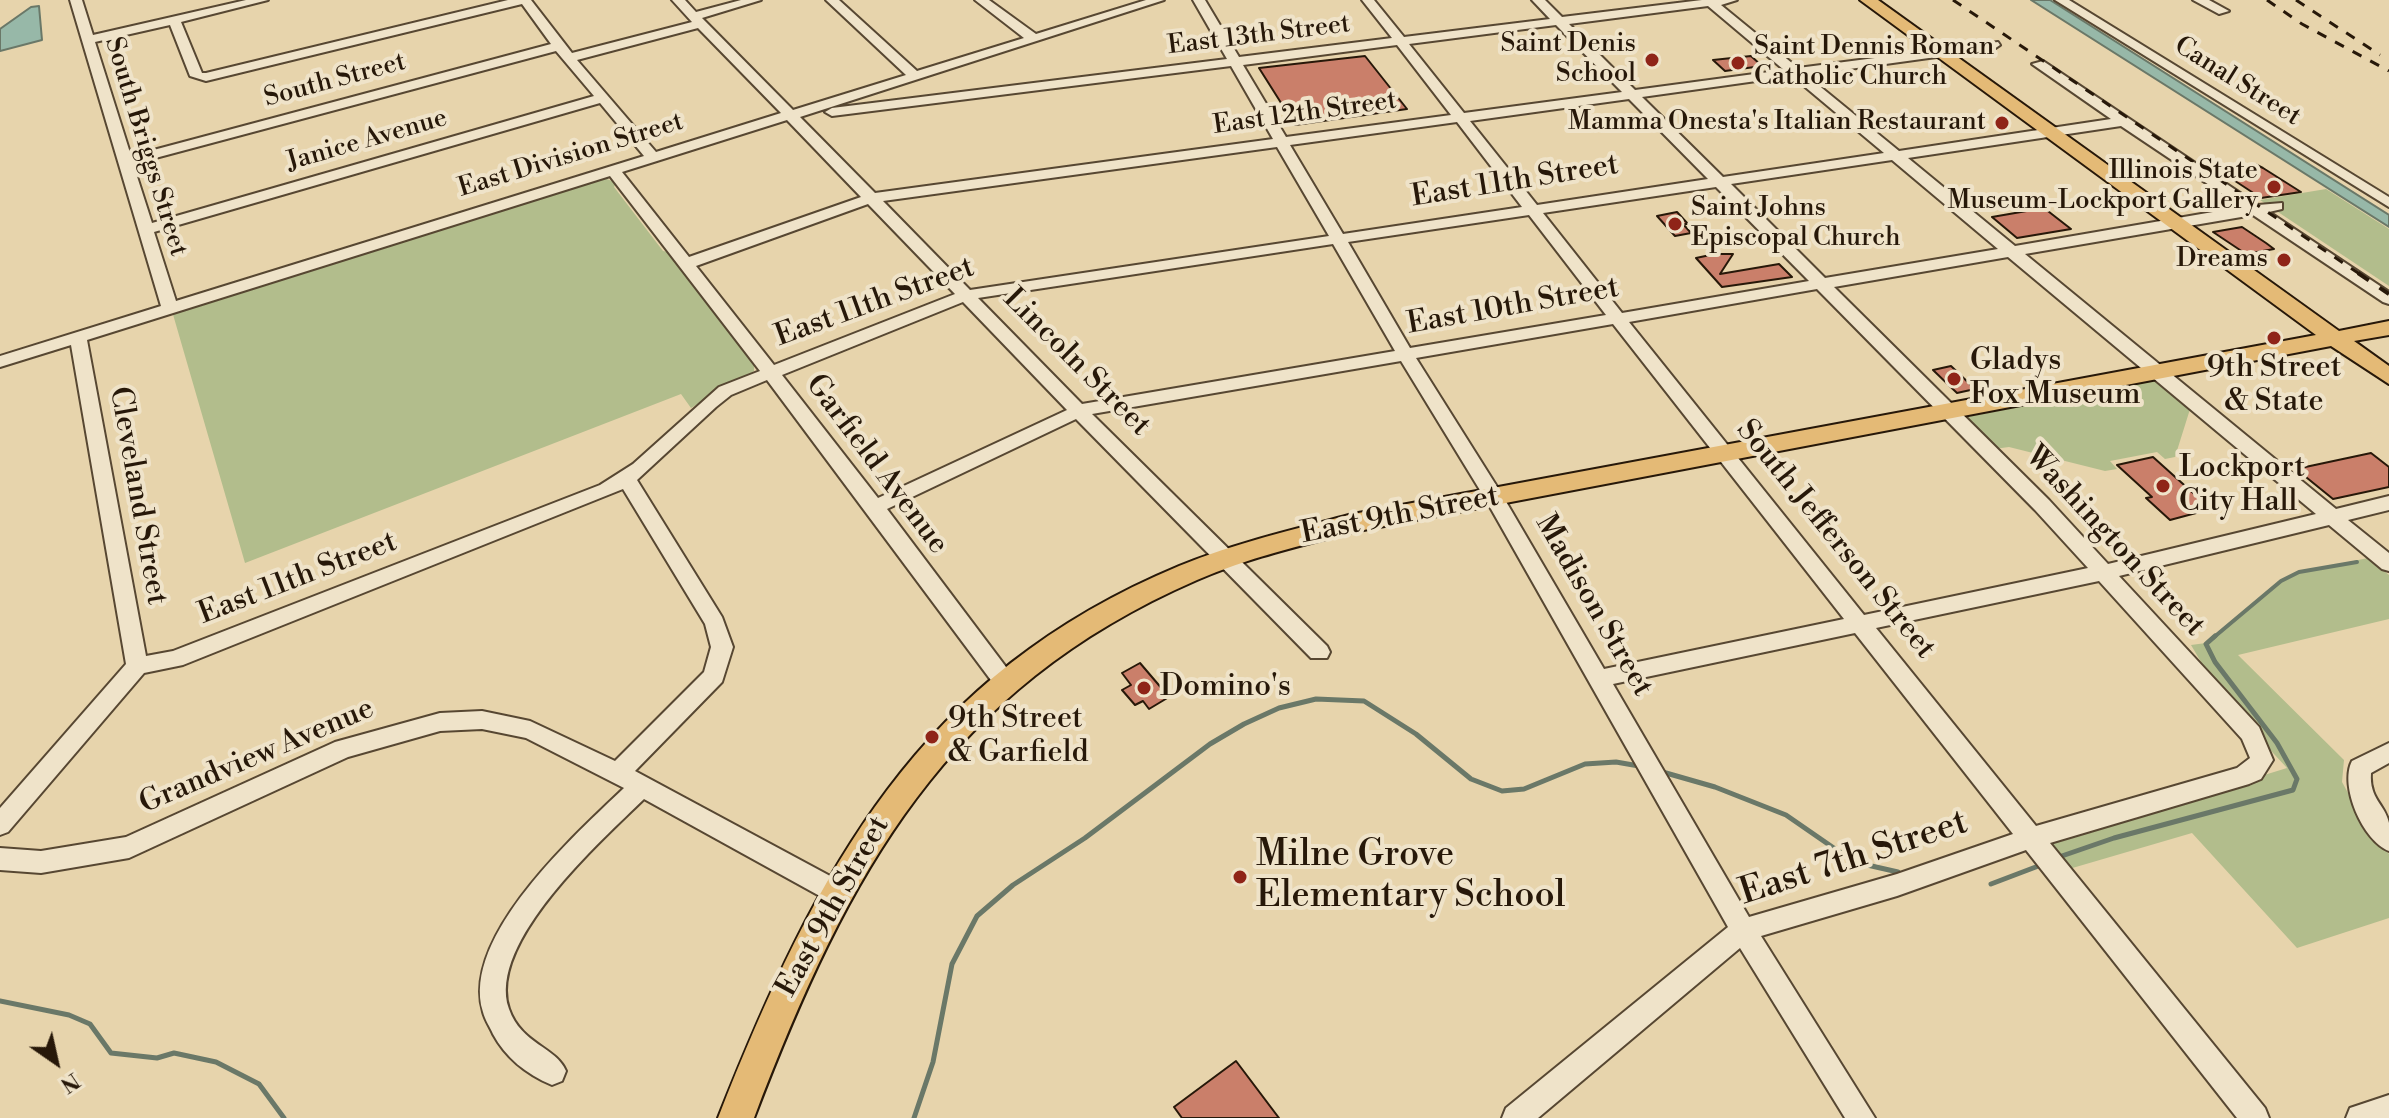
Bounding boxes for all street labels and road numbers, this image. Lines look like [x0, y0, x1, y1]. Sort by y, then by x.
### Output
street label: East 13th Street [1166, 9, 1352, 63]
street label: Canal Street [2168, 31, 2306, 133]
street label: South Briggs Street [97, 34, 193, 260]
street label: South Street [261, 47, 409, 115]
street label: East 12th Street [1211, 86, 1399, 142]
street label: Janice Avenue [283, 103, 451, 179]
street label: East Division Street [455, 107, 687, 205]
street label: East 11th Street [1409, 148, 1621, 216]
street label: East 11th Street [770, 250, 980, 356]
street label: East 10th Street [1404, 271, 1622, 343]
street label: Lincoln Street [995, 282, 1157, 444]
street label: Garfield Avenue [797, 368, 955, 562]
street label: Cleveland Street [100, 384, 174, 608]
street label: South Jefferson Street [1728, 413, 1942, 667]
street label: Washington Street [2016, 439, 2212, 645]
street label: East 9th Street [1298, 479, 1502, 553]
street label: Madison Street [1526, 509, 1660, 703]
street label: East 11th Street [194, 525, 402, 633]
street label: Grandview Avenue [134, 691, 380, 823]
street label: East 7th Street [1734, 802, 1974, 916]
street label: East 9th Street [770, 810, 898, 1004]

